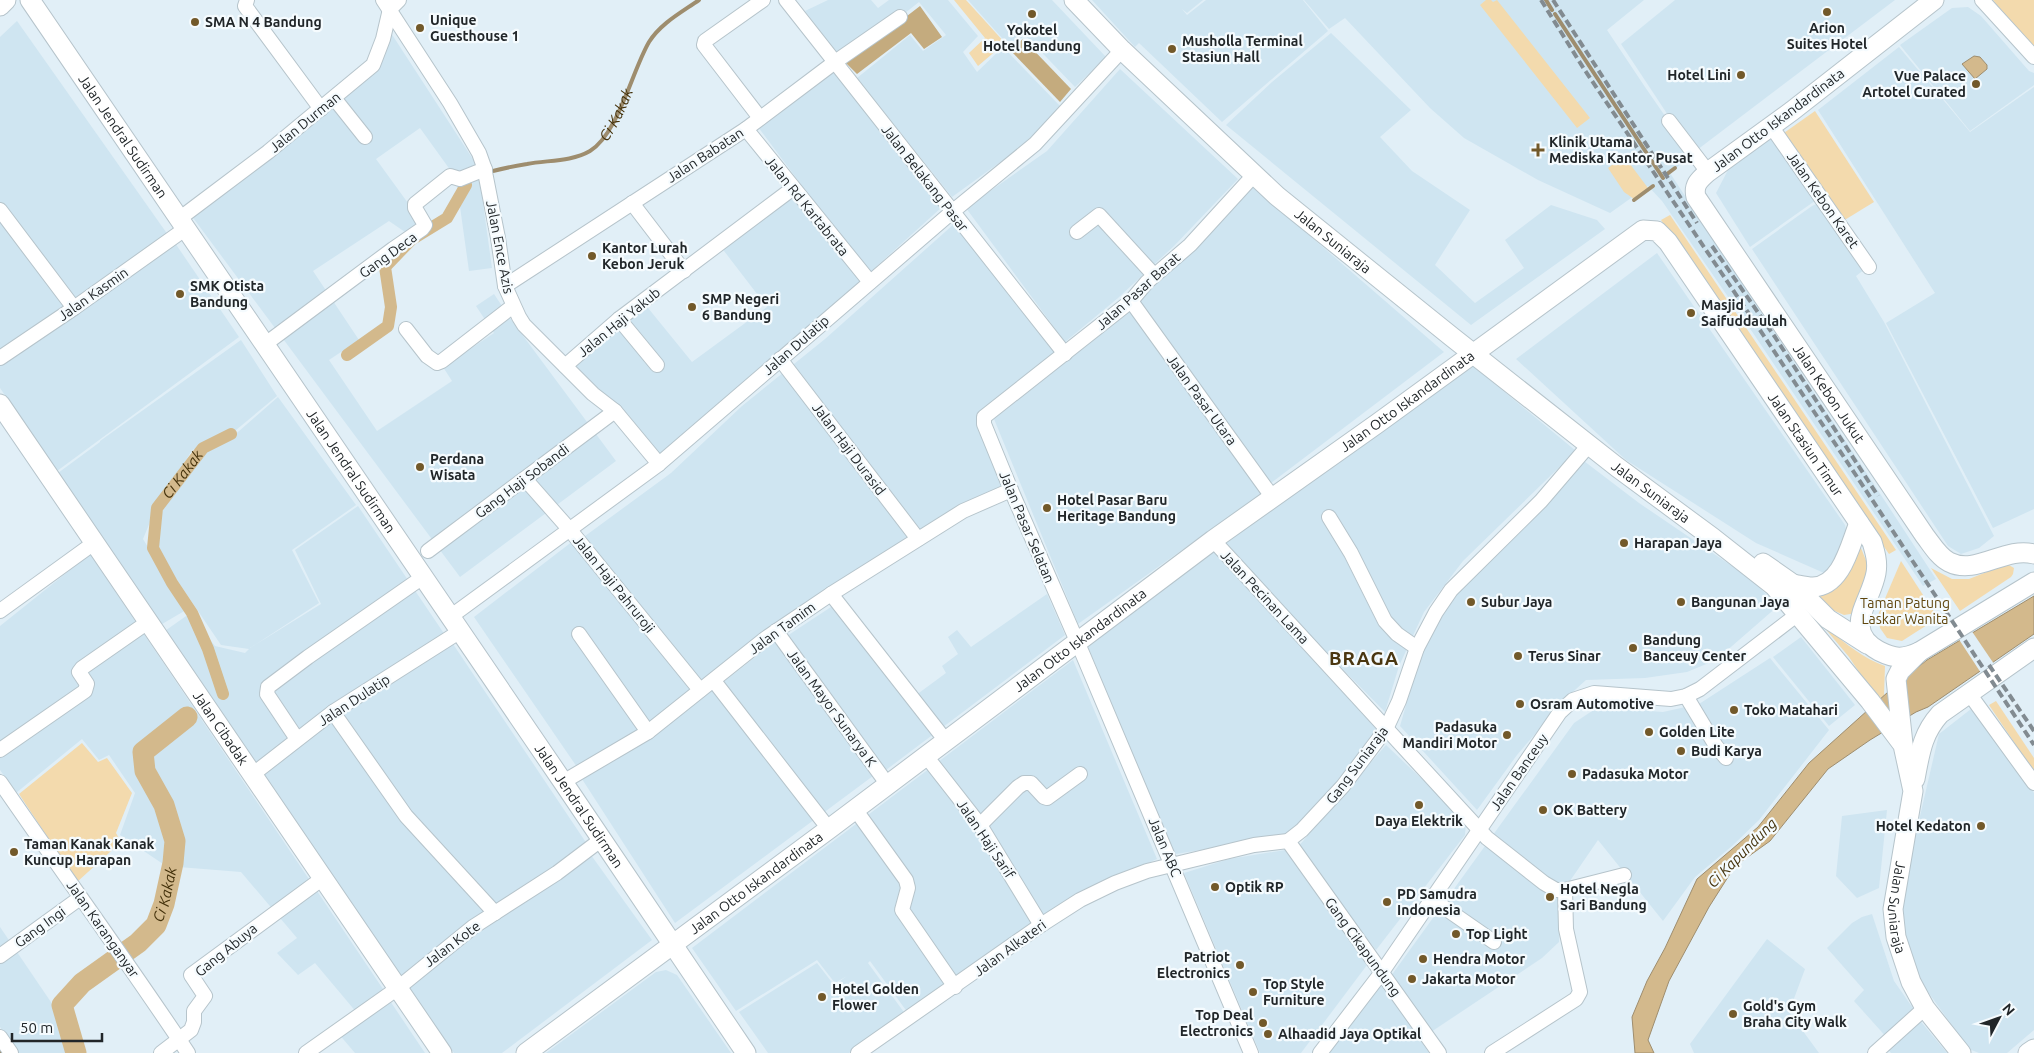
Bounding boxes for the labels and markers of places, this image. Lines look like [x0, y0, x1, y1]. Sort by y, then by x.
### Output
marker: Arion Suites Hotel [1821, 6, 1833, 18]
marker: Yokotel Hotel Bandung [1026, 8, 1038, 20]
place label: Unique Guesthouse 1 [430, 12, 519, 44]
place label: SMA N 4 Bandung [205, 14, 322, 30]
marker: SMA N 4 Bandung [189, 16, 201, 28]
place label: Arion Suites Hotel [1787, 20, 1867, 52]
marker: Unique Guesthouse 1 [414, 22, 426, 34]
place label: Yokotel Hotel Bandung [983, 22, 1081, 54]
place label: Musholla Terminal Stasiun Hall [1182, 33, 1303, 65]
marker: Musholla Terminal Stasiun Hall [1166, 43, 1178, 55]
place label: Hotel Lini [1667, 67, 1731, 83]
place label: Vue Palace Artotel Curated [1862, 68, 1966, 100]
marker: Hotel Lini [1735, 69, 1747, 81]
marker: Vue Palace Artotel Curated [1970, 78, 1982, 90]
place label: Klinik Utama Mediska Kantor Pusat [1549, 134, 1693, 166]
marker: Klinik Utama Mediska Kantor Pusat [1531, 143, 1545, 157]
place label: Kantor Lurah Kebon Jeruk [602, 240, 688, 272]
marker: Kantor Lurah Kebon Jeruk [586, 250, 598, 262]
place label: SMK Otista Bandung [190, 278, 264, 310]
marker: SMK Otista Bandung [174, 288, 186, 300]
place label: SMP Negeri 6 Bandung [702, 291, 779, 323]
place label: Masjid Saifuddaulah [1701, 297, 1787, 329]
marker: SMP Negeri 6 Bandung [686, 301, 698, 313]
marker: Masjid Saifuddaulah [1685, 307, 1697, 319]
place label: Perdana Wisata [430, 451, 484, 483]
marker: Perdana Wisata [414, 461, 426, 473]
place label: Hotel Pasar Baru Heritage Bandung [1057, 492, 1176, 524]
marker: Hotel Pasar Baru Heritage Bandung [1041, 502, 1053, 514]
place label: Harapan Jaya [1634, 535, 1722, 551]
marker: Harapan Jaya [1618, 537, 1630, 549]
place label: Subur Jaya [1481, 594, 1552, 610]
place label: Bangunan Jaya [1691, 594, 1789, 610]
marker: Subur Jaya [1465, 596, 1477, 608]
marker: Bangunan Jaya [1675, 596, 1687, 608]
place label: Bandung Banceuy Center [1643, 632, 1746, 664]
marker: Bandung Banceuy Center [1627, 642, 1639, 654]
place label: Terus Sinar [1528, 648, 1601, 664]
marker: Terus Sinar [1512, 650, 1524, 662]
place label: Osram Automotive [1530, 696, 1654, 712]
marker: Osram Automotive [1514, 698, 1526, 710]
place label: Toko Matahari [1744, 702, 1838, 718]
marker: Toko Matahari [1728, 704, 1740, 716]
place label: Padasuka Mandiri Motor [1403, 719, 1497, 751]
place label: Golden Lite [1659, 724, 1735, 740]
marker: Golden Lite [1643, 726, 1655, 738]
marker: Padasuka Mandiri Motor [1501, 729, 1513, 741]
place label: Budi Karya [1691, 743, 1762, 759]
marker: Budi Karya [1675, 745, 1687, 757]
place label: Padasuka Motor [1582, 766, 1689, 782]
marker: Padasuka Motor [1566, 768, 1578, 780]
marker: Daya Elektrik [1413, 799, 1425, 811]
place label: OK Battery [1553, 802, 1628, 818]
marker: OK Battery [1537, 804, 1549, 816]
place label: Daya Elektrik [1375, 813, 1463, 829]
place label: Hotel Kedaton [1876, 818, 1971, 834]
marker: Hotel Kedaton [1975, 820, 1987, 832]
place label: Taman Kanak Kanak Kuncup Harapan [24, 836, 155, 868]
marker: Taman Kanak Kanak Kuncup Harapan [8, 846, 20, 858]
place label: Optik RP [1225, 879, 1284, 895]
marker: Optik RP [1209, 881, 1221, 893]
place label: Hotel Negla Sari Bandung [1560, 881, 1647, 913]
place label: PD Samudra Indonesia [1397, 886, 1477, 918]
marker: Hotel Negla Sari Bandung [1544, 891, 1556, 903]
marker: PD Samudra Indonesia [1381, 896, 1393, 908]
place label: Top Light [1466, 926, 1528, 942]
marker: Top Light [1450, 928, 1462, 940]
place label: Patriot Electronics [1157, 949, 1230, 981]
place label: Hendra Motor [1433, 951, 1525, 967]
marker: Hendra Motor [1417, 953, 1429, 965]
marker: Patriot Electronics [1234, 959, 1246, 971]
place label: Jakarta Motor [1422, 971, 1516, 987]
marker: Jakarta Motor [1406, 973, 1418, 985]
place label: Top Style Furniture [1263, 976, 1325, 1008]
place label: Hotel Golden Flower [832, 981, 919, 1013]
marker: Top Style Furniture [1247, 986, 1259, 998]
marker: Hotel Golden Flower [816, 991, 828, 1003]
place label: Gold's Gym Braha City Walk [1743, 998, 1847, 1030]
place label: Top Deal Electronics [1180, 1007, 1253, 1039]
marker: Gold's Gym Braha City Walk [1727, 1008, 1739, 1020]
marker: Top Deal Electronics [1257, 1017, 1269, 1029]
place label: Alhaadid Jaya Optikal [1278, 1026, 1421, 1042]
marker: Alhaadid Jaya Optikal [1262, 1028, 1274, 1040]

